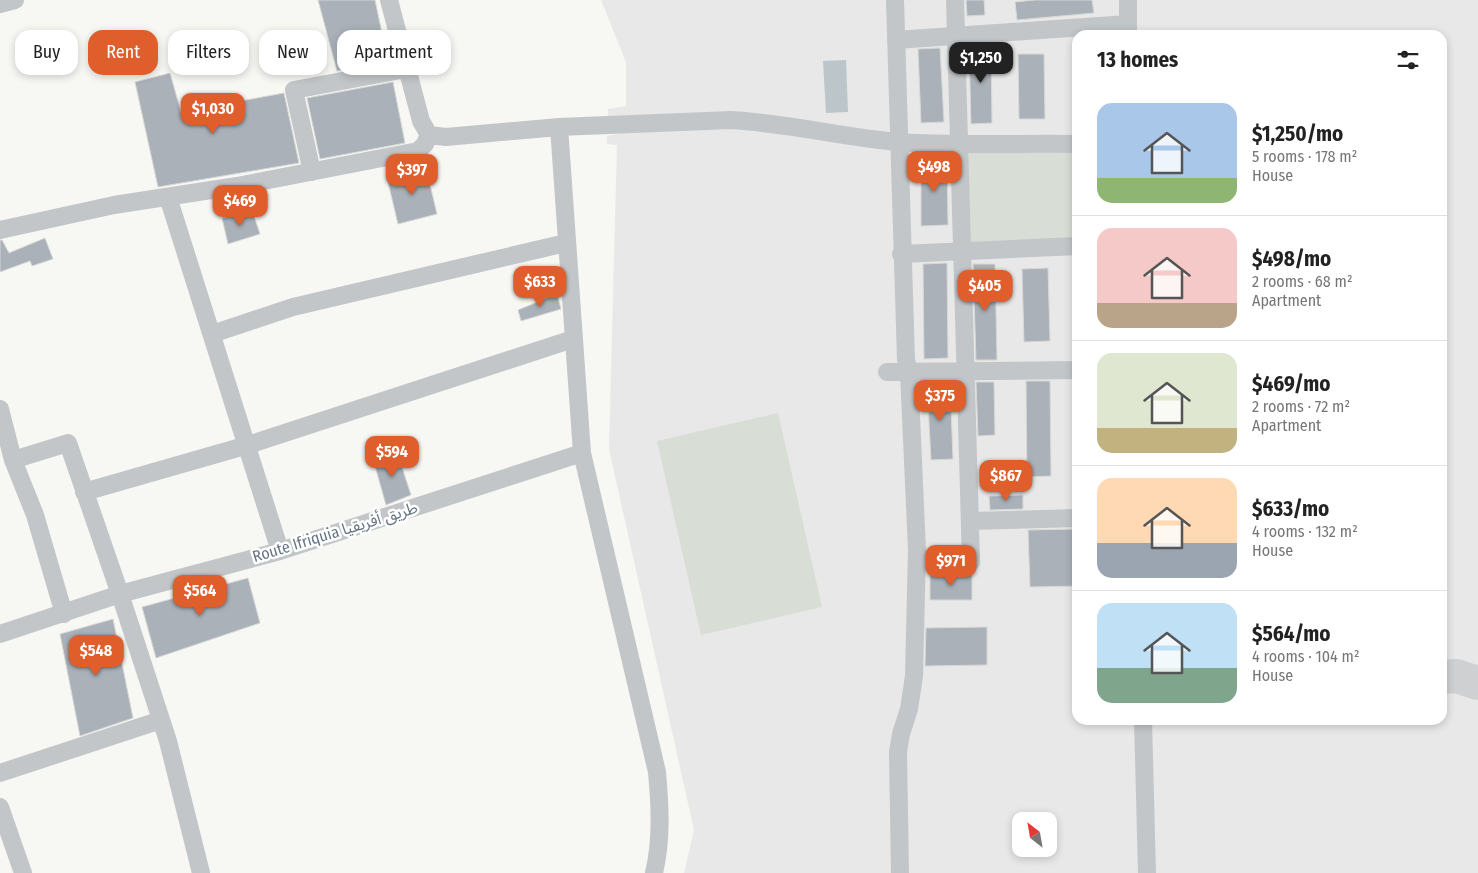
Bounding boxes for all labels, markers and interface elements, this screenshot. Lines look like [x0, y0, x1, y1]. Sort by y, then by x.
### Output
chip: Buy [15, 30, 78, 75]
chip: Rent [88, 30, 158, 75]
chip: Filters [168, 30, 249, 75]
chip: New [259, 30, 327, 75]
chip: Apartment [337, 30, 451, 75]
pin: $1,250 [940, 42, 1022, 84]
icon: filters [1394, 46, 1422, 74]
text: 13 homes [1097, 47, 1178, 73]
text: $1,250 [960, 48, 1002, 67]
pin: $1,030 [172, 92, 254, 135]
text: $1,030 [192, 99, 234, 118]
text: $1,250/mo [1252, 121, 1343, 147]
icon: home [1137, 123, 1197, 183]
text: 5 rooms · 178 m² [1252, 147, 1357, 166]
pin: $498 [904, 150, 964, 193]
pin: $397 [382, 154, 442, 196]
text: $498 [918, 157, 950, 176]
text: $397 [397, 160, 427, 179]
text: House [1252, 166, 1293, 185]
pin: $469 [210, 184, 270, 227]
text: $469 [224, 191, 256, 210]
text: $498/mo [1252, 246, 1331, 272]
icon: home [1137, 248, 1197, 308]
pin: $633 [510, 266, 570, 308]
pin: $405 [955, 270, 1015, 312]
text: $633 [524, 272, 556, 291]
text: 2 rooms · 68 m² [1252, 272, 1353, 291]
text: $405 [969, 276, 1001, 295]
text: Apartment [1252, 291, 1321, 310]
text: $469/mo [1252, 371, 1330, 397]
icon: home [1137, 373, 1197, 433]
pin: $375 [910, 380, 970, 422]
text: $375 [925, 386, 955, 405]
text: 2 rooms · 72 m² [1252, 397, 1350, 416]
text: Apartment [1252, 416, 1321, 435]
pin: $594 [362, 436, 422, 478]
text: $594 [376, 442, 408, 461]
pin: $867 [976, 460, 1036, 502]
text: $867 [990, 466, 1022, 485]
text: $633/mo [1252, 496, 1329, 522]
street label: Route Ifriquia طريق أفريقيا [250, 498, 420, 567]
icon: home [1137, 498, 1197, 558]
text: 4 rooms · 132 m² [1252, 522, 1358, 541]
text: House [1252, 541, 1293, 560]
pin: $971 [921, 544, 981, 587]
text: $971 [936, 551, 966, 570]
pin: $564 [170, 574, 230, 617]
text: $564 [184, 581, 216, 600]
text: $564/mo [1252, 621, 1331, 647]
icon: home [1137, 623, 1197, 683]
pin: $548 [66, 634, 126, 677]
text: $548 [80, 641, 112, 660]
text: 4 rooms · 104 m² [1252, 647, 1360, 666]
text: House [1252, 666, 1293, 685]
north arrow [1012, 812, 1058, 858]
map controls [1012, 812, 1057, 857]

